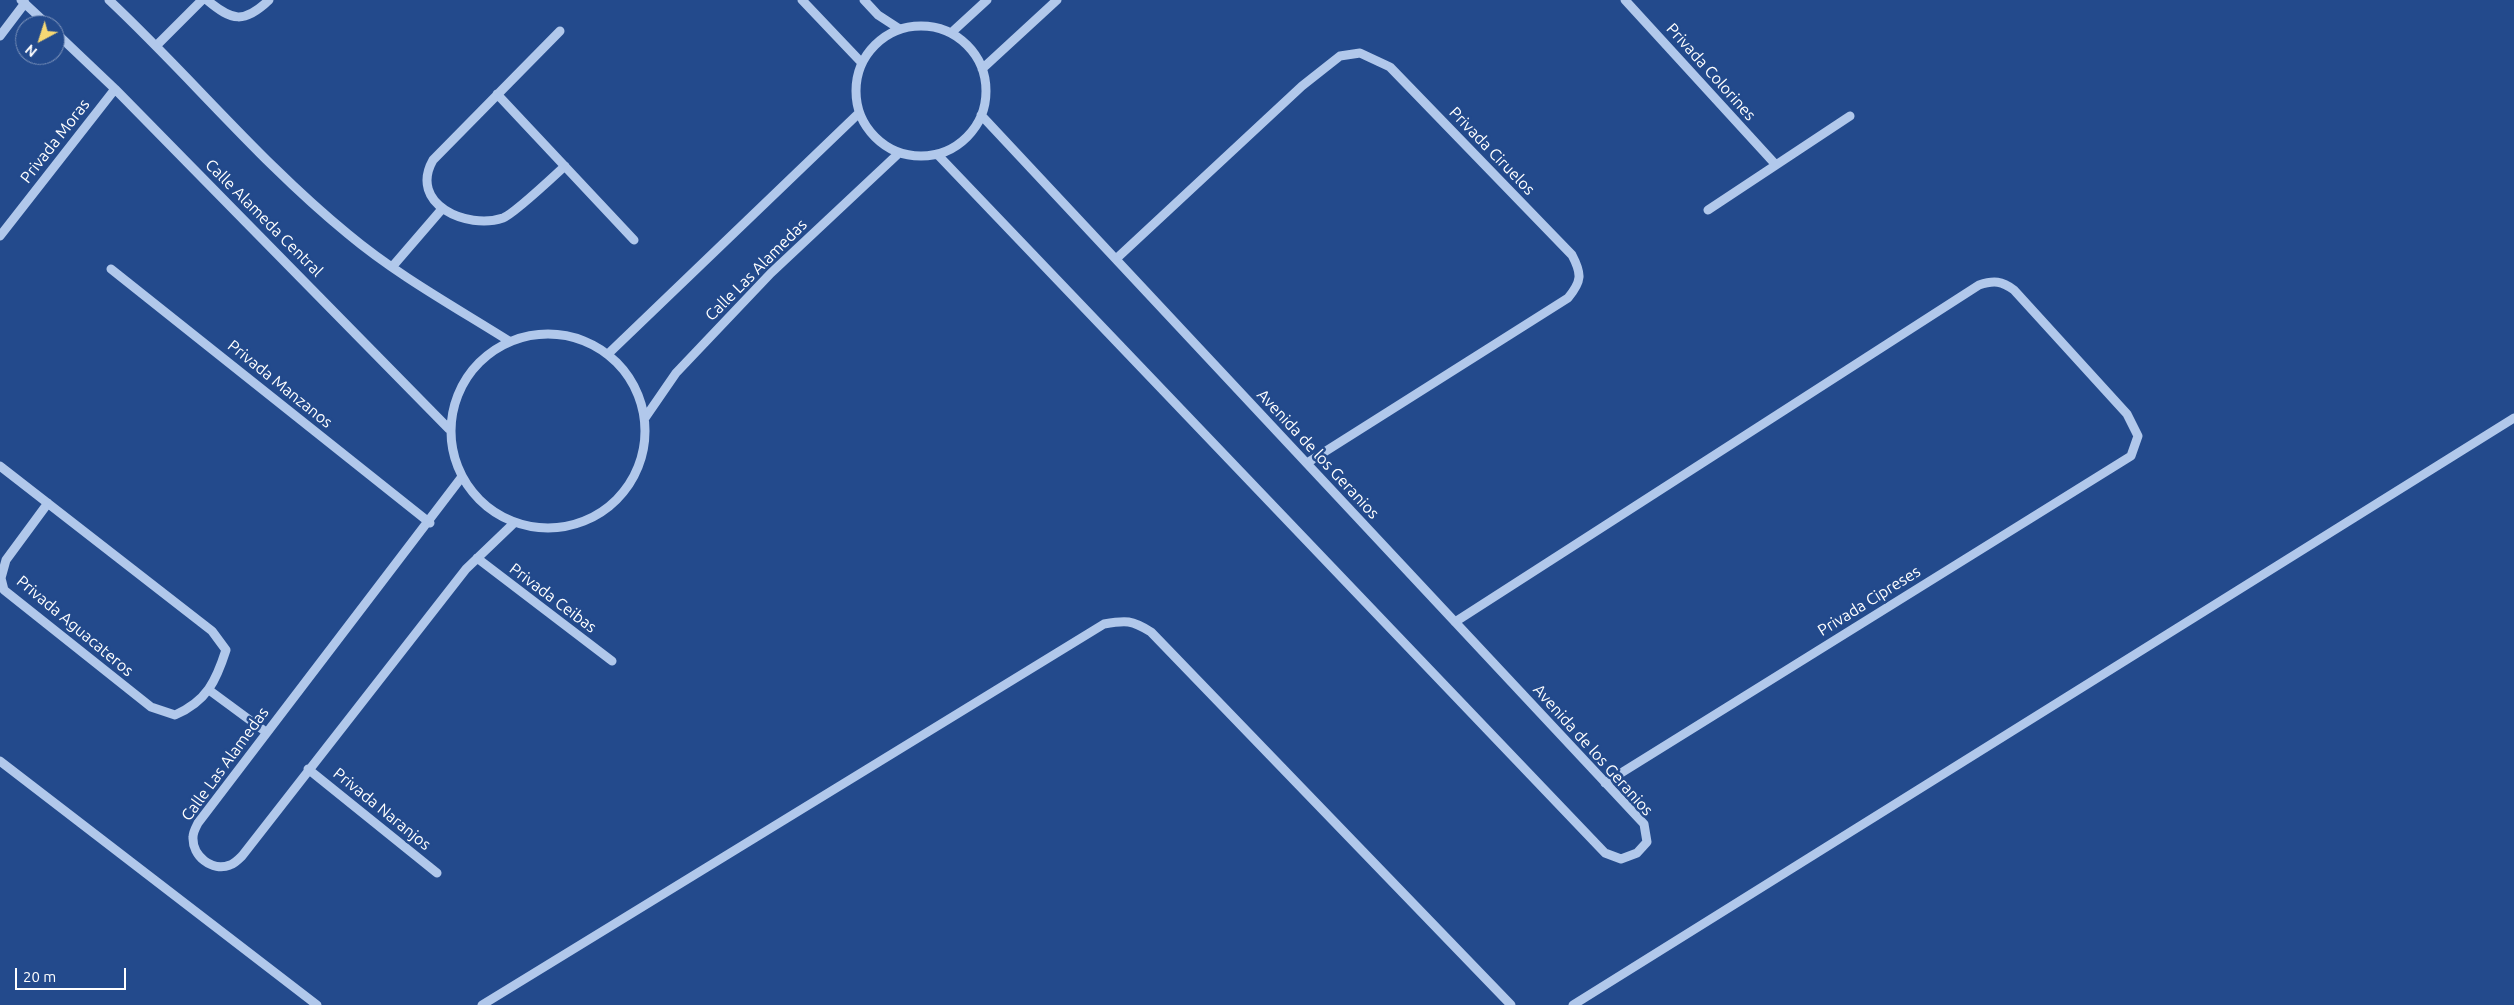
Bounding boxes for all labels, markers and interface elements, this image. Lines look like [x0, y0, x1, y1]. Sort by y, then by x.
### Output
north arrow [15, 15, 65, 65]
street label: Privada Colorines [1662, 19, 1760, 125]
text: N [22, 41, 40, 60]
street label: Privada Moras [16, 95, 94, 187]
street label: Privada Ciruelos [1445, 103, 1539, 199]
street label: Calle Alameda Central [201, 155, 327, 281]
street label: Calle Las Alamedas [701, 215, 811, 325]
street label: Privada Manzanos [224, 336, 336, 432]
street label: Avenida de los Geranios [1253, 385, 1383, 523]
street label: Privada Ceibas [506, 559, 600, 637]
street label: Privada Cipreses [1814, 562, 1924, 640]
street label: Privada Aguacateros [13, 571, 137, 681]
street label: Avenida de los Geranios [1529, 680, 1657, 820]
street label: Calle Las Alamedas [177, 703, 273, 825]
street label: Privada Naranjos [329, 764, 435, 854]
scale bar [18, 958, 129, 990]
text: 20 m [23, 968, 56, 985]

